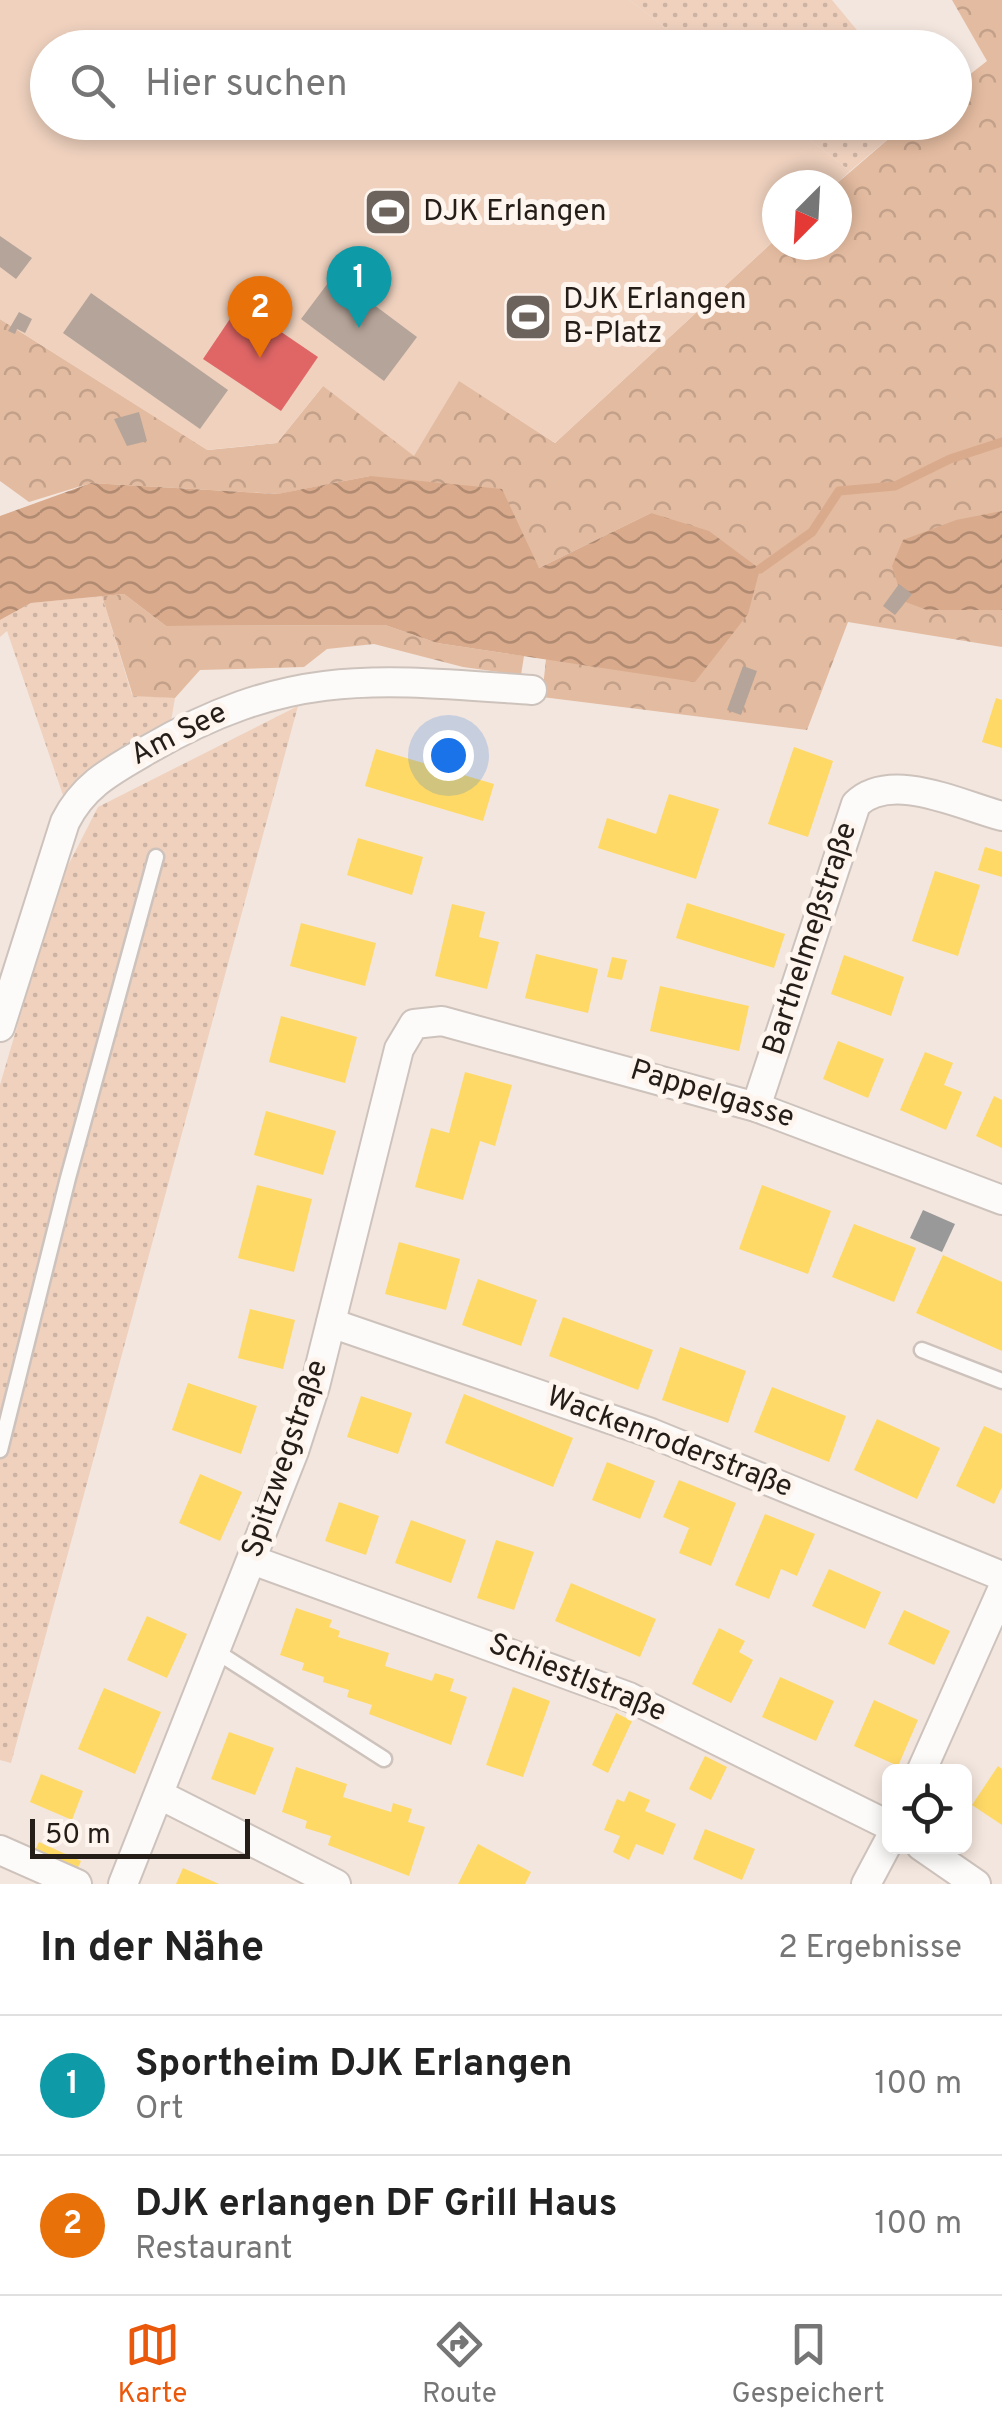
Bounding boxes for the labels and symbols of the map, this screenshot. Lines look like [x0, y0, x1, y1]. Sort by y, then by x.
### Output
north arrow [762, 170, 852, 260]
sports icon: DJK Erlangen [362, 186, 414, 238]
place label: DJK Erlangen [423, 194, 607, 231]
pin: 1 [326, 245, 392, 328]
pin: 2 [228, 276, 292, 358]
place label: DJK Erlangen B-Platz [563, 282, 747, 353]
sports icon: DJK Erlangen B-Platz [502, 291, 554, 343]
street label: Am See [125, 695, 233, 775]
your location [423, 730, 474, 781]
street label: Barthelmeßstraße [756, 818, 866, 1060]
street label: Pappelgasse [626, 1053, 798, 1137]
street label: Spitzwegstraße [235, 1355, 337, 1563]
street label: Wackenroderstraße [541, 1379, 797, 1507]
street label: Schiestlstraße [483, 1627, 671, 1731]
scale bar [30, 1814, 250, 1858]

